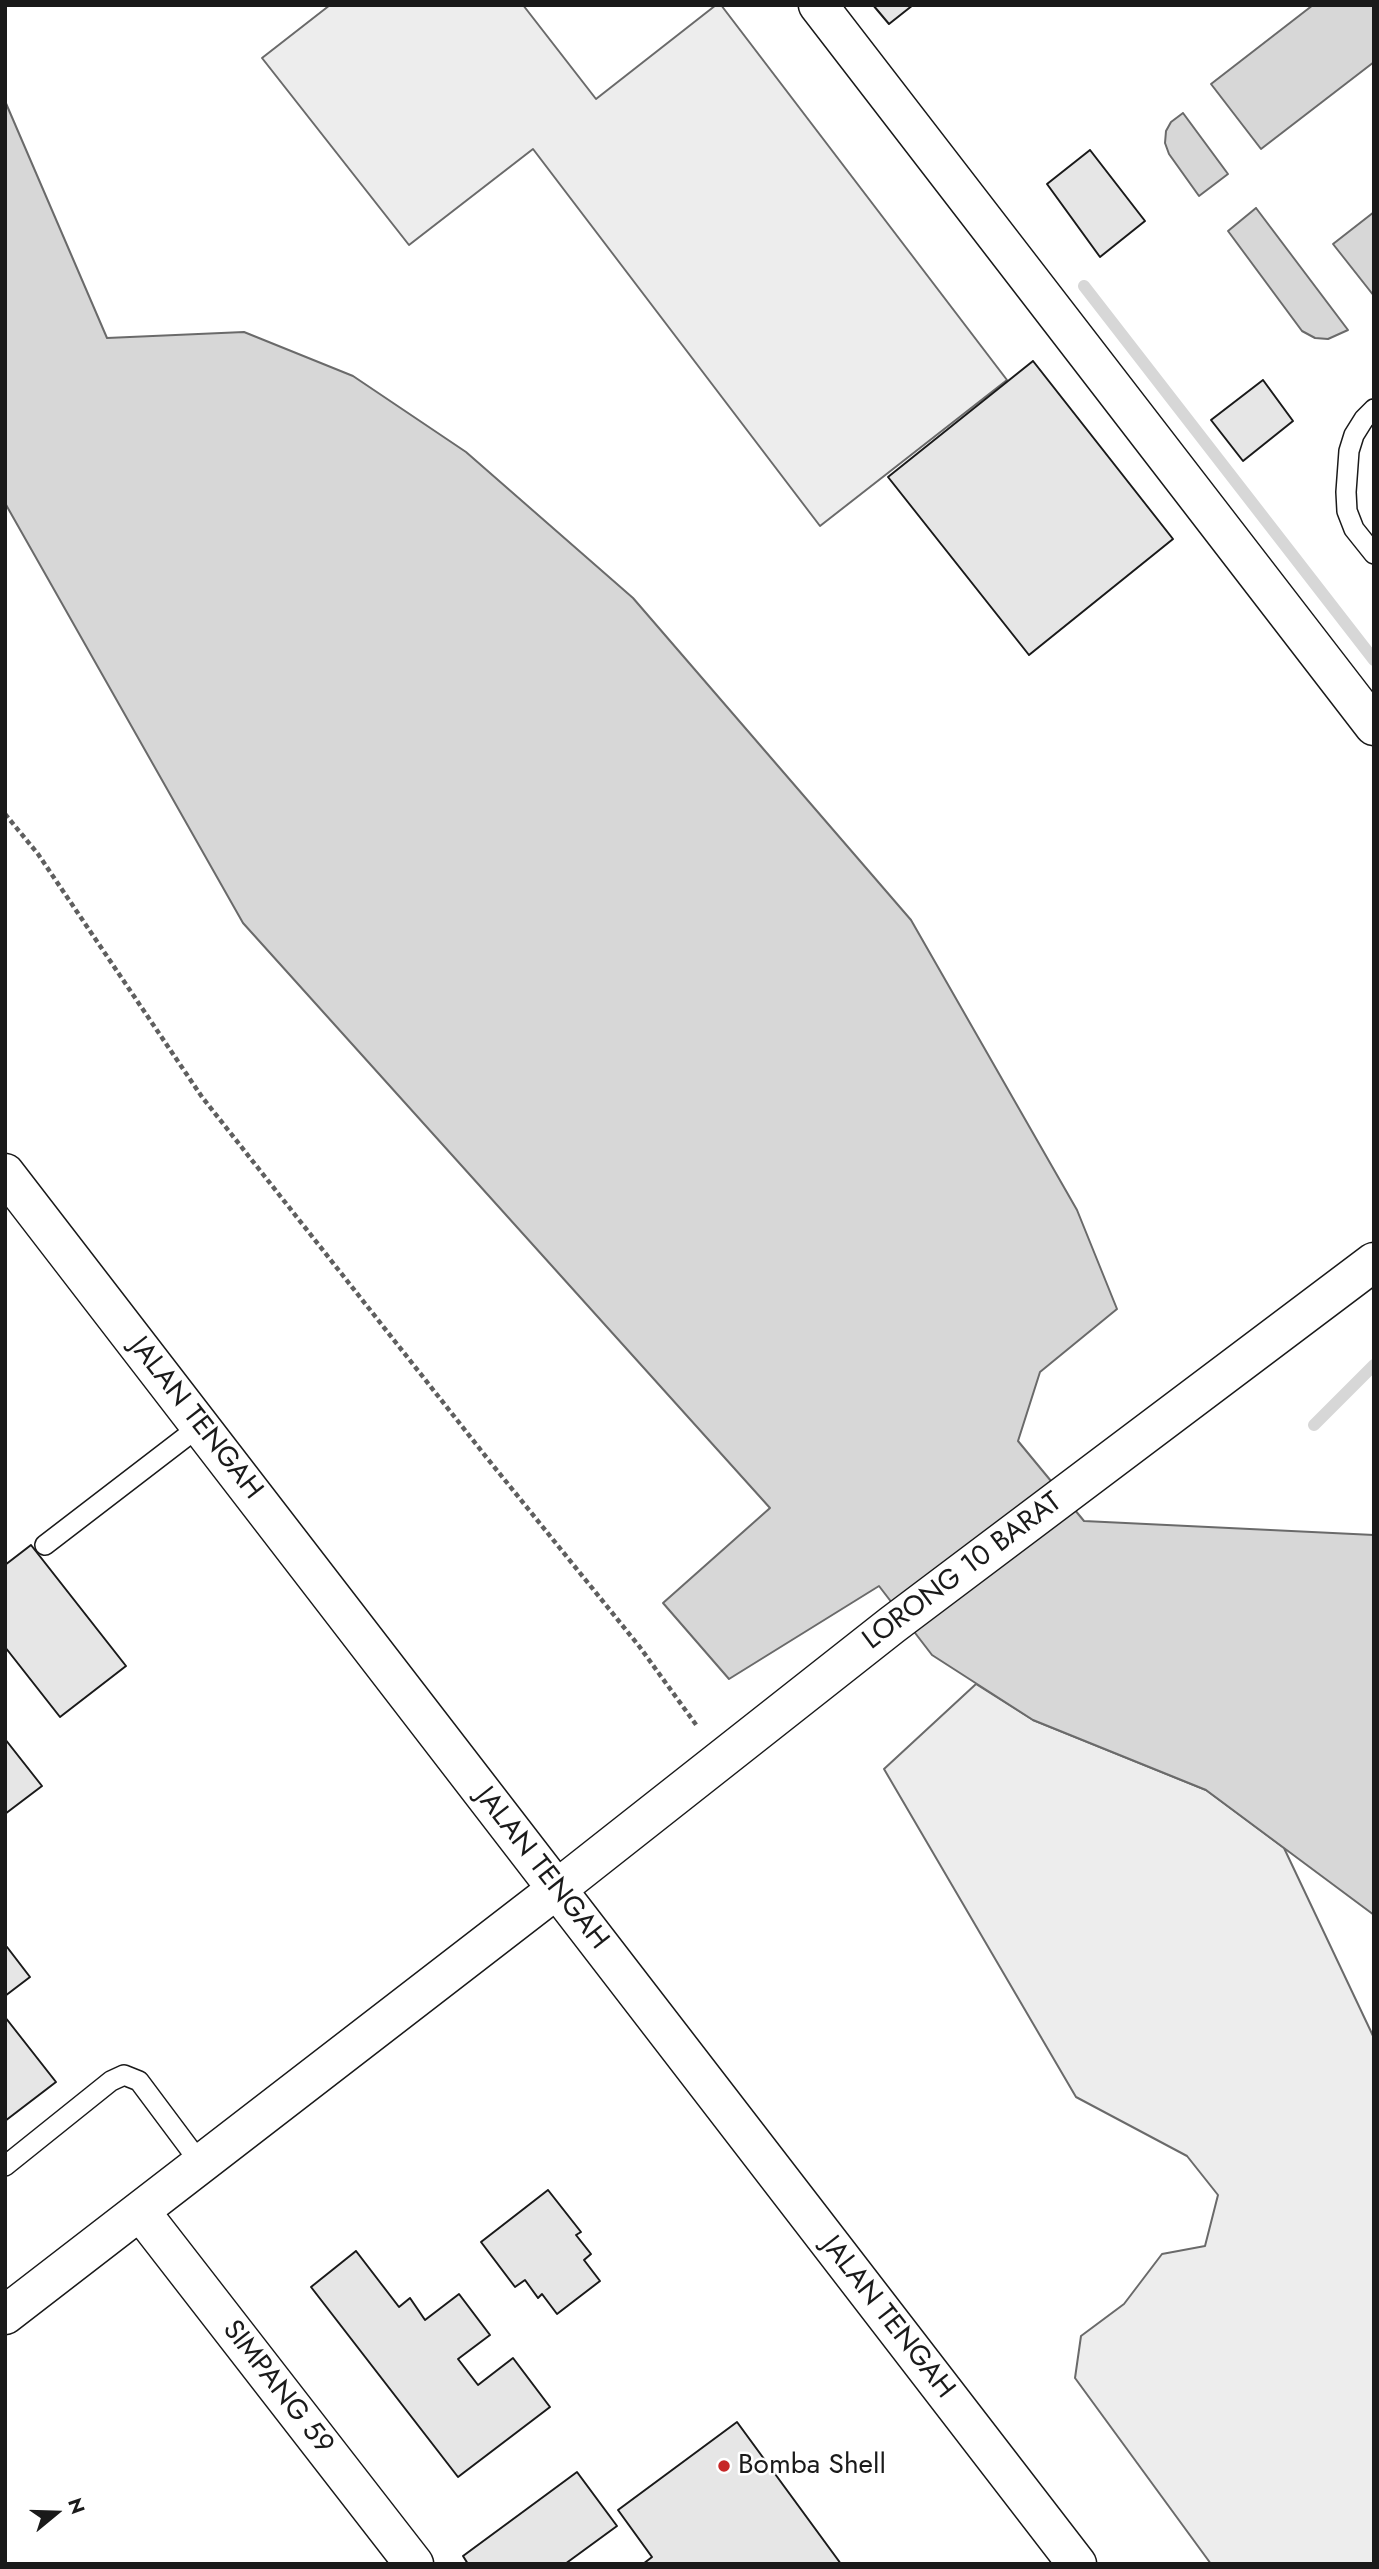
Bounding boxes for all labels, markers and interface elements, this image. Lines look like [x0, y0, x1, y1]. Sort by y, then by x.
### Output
street label: JALAN TENGAH [121, 1331, 269, 1507]
street label: LORONG 10 BARAT [857, 1486, 1069, 1658]
street label: JALAN TENGAH [467, 1781, 615, 1957]
street label: JALAN TENGAH [813, 2230, 961, 2406]
street label: SIMPANG 59 [214, 2314, 340, 2462]
place label: Bomba Shell [738, 2449, 886, 2483]
marker: Bomba Shell [716, 2458, 732, 2474]
north arrow [21, 2478, 91, 2548]
text: N [61, 2494, 92, 2518]

